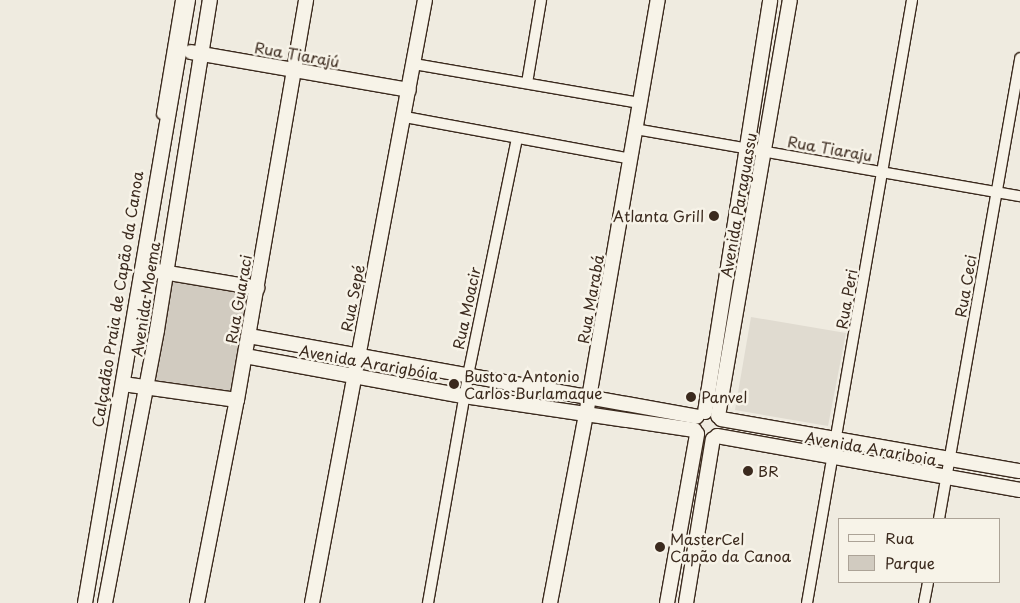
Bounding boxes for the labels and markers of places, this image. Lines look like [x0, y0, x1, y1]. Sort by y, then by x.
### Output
place label: Atlanta Grill [613, 207, 704, 225]
marker: Atlanta Grill [708, 210, 720, 222]
place label: Busto a Antonio Carlos Burlamaque [464, 366, 603, 401]
marker: Busto a Antonio Carlos Burlamaque [448, 378, 460, 390]
place label: Panvel [701, 388, 747, 406]
marker: Panvel [685, 391, 697, 403]
place label: BR [758, 462, 779, 480]
marker: BR [742, 465, 754, 477]
place label: MasterCel Capão da Canoa [670, 529, 791, 564]
marker: MasterCel Capão da Canoa [654, 541, 666, 553]

